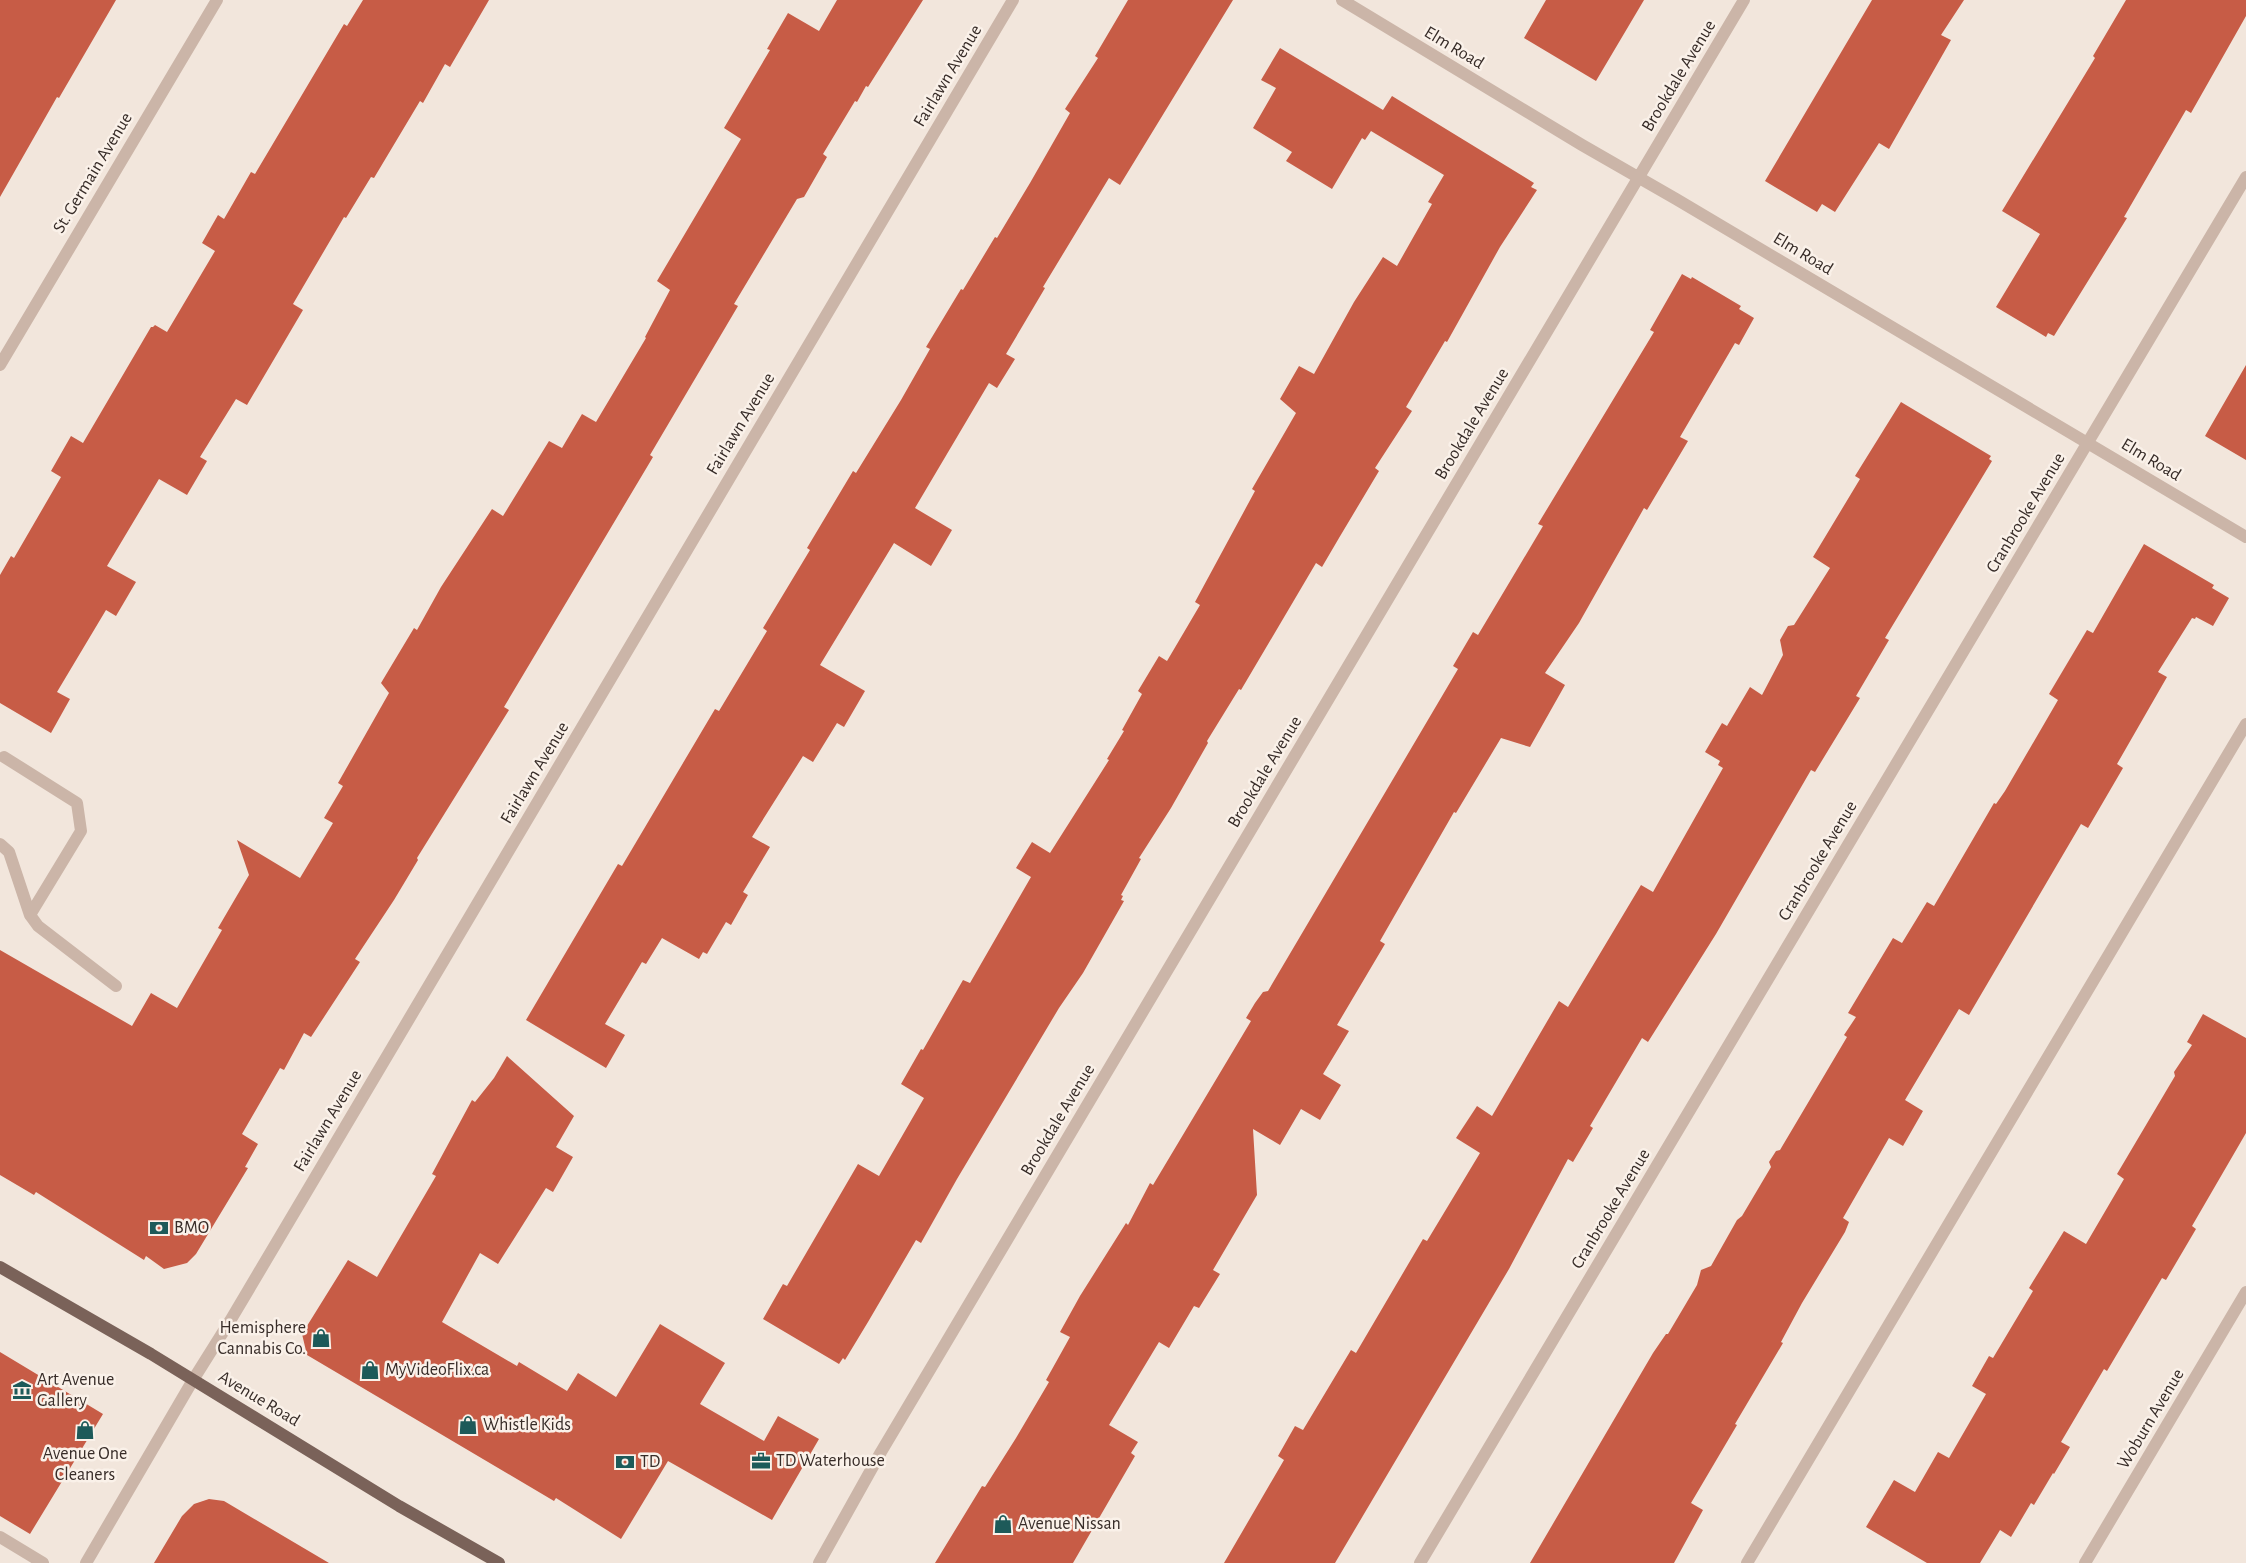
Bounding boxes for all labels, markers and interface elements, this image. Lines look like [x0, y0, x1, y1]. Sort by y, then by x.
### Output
street label: Brookdale Avenue [1639, 17, 1719, 135]
street label: Fairlawn Avenue [911, 22, 985, 130]
street label: Elm Road [1421, 23, 1487, 73]
street label: St. Germain Avenue [50, 110, 136, 236]
street label: Elm Road [1770, 229, 1836, 279]
street label: Brookdale Avenue [1432, 365, 1512, 483]
street label: Fairlawn Avenue [704, 370, 778, 478]
street label: Elm Road [2118, 435, 2184, 485]
street label: Cranbrooke Avenue [1983, 450, 2069, 576]
street label: Brookdale Avenue [1225, 713, 1305, 831]
street label: Fairlawn Avenue [498, 719, 572, 827]
street label: Cranbrooke Avenue [1775, 798, 1861, 924]
street label: Brookdale Avenue [1018, 1061, 1098, 1179]
street label: Fairlawn Avenue [291, 1067, 365, 1175]
street label: Cranbrooke Avenue [1568, 1146, 1654, 1272]
bank icon: BMO [148, 1217, 170, 1239]
place label: BMO [174, 1219, 209, 1237]
place label: Hemisphere Cannabis Co. [217, 1319, 306, 1358]
shop icon: Hemisphere Cannabis Co. [310, 1327, 332, 1349]
shop icon: MyVideoFlix.ca [359, 1359, 381, 1381]
place label: MyVideoFlix.ca [385, 1361, 489, 1379]
street label: Woburn Avenue [2114, 1366, 2188, 1472]
street label: Avenue Road [215, 1368, 303, 1430]
place label: Art Avenue Gallery [37, 1371, 114, 1410]
museum icon: Art Avenue Gallery [11, 1379, 33, 1401]
shop icon: Whistle Kids [457, 1414, 479, 1436]
place label: Whistle Kids [483, 1416, 571, 1434]
shop icon: Avenue One Cleaners [74, 1419, 96, 1441]
place label: Avenue One Cleaners [43, 1445, 127, 1484]
office icon: TD Waterhouse [750, 1450, 772, 1472]
bank icon: TD [614, 1451, 636, 1473]
place label: TD Waterhouse [776, 1452, 885, 1470]
place label: TD [640, 1453, 660, 1471]
shop icon: Avenue Nissan [992, 1513, 1014, 1535]
place label: Avenue Nissan [1018, 1515, 1121, 1533]

